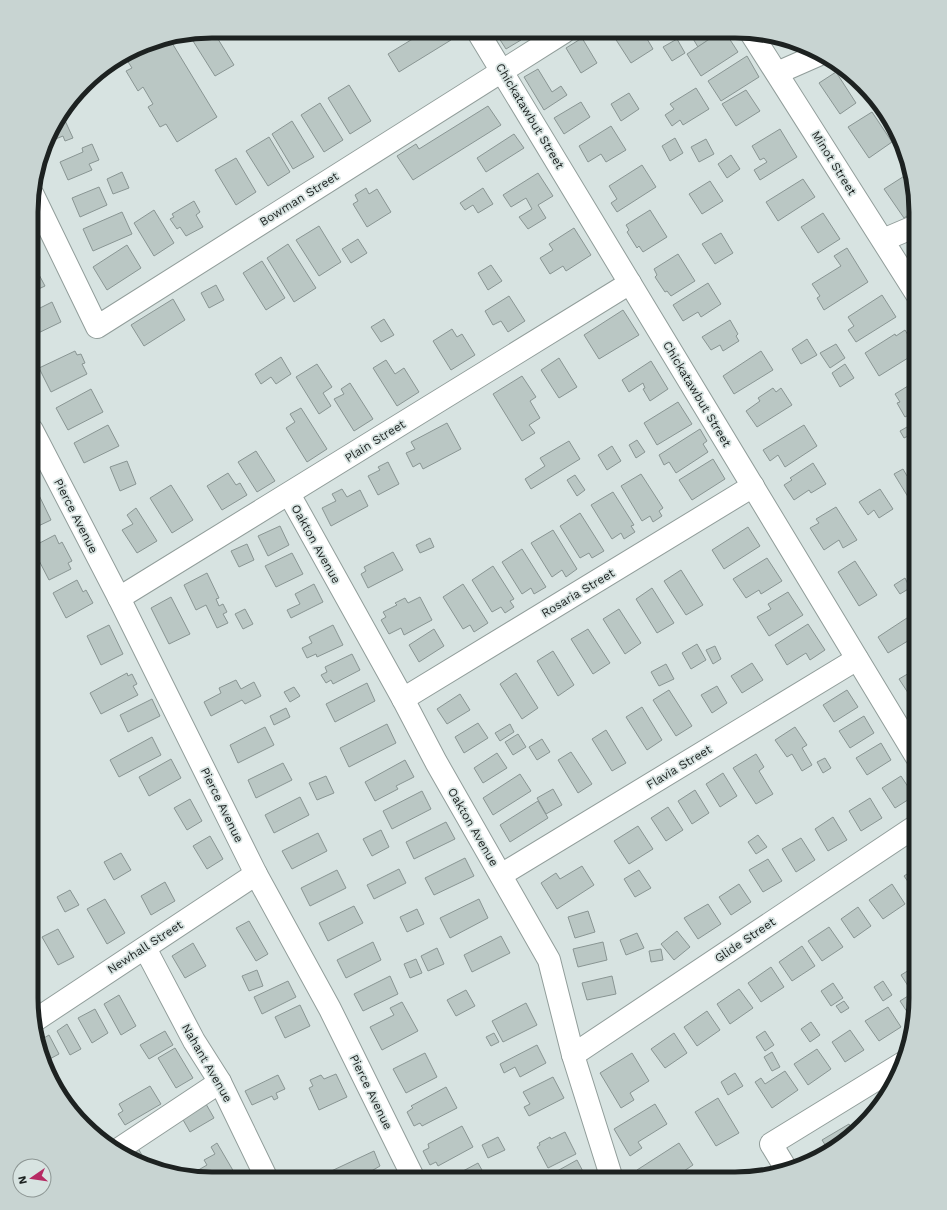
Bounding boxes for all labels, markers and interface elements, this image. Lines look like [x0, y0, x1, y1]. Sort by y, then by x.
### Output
street label: Chickatawbut Street [493, 61, 567, 171]
street label: Minot Street [809, 128, 859, 198]
street label: Bowman Street [257, 169, 341, 229]
street label: Chickatawbut Street [660, 339, 734, 449]
street label: Plain Street [342, 417, 408, 465]
street label: Pierce Avenue [51, 476, 101, 556]
street label: Oakton Avenue [288, 502, 344, 586]
street label: Rosaria Street [539, 566, 617, 620]
street label: Flavia Street [644, 742, 714, 792]
street label: Pierce Avenue [198, 765, 246, 845]
street label: Oakton Avenue [445, 785, 501, 869]
street label: Glide Street [712, 915, 778, 965]
street label: Newhall Street [105, 917, 185, 977]
street label: Nahant Avenue [179, 1021, 235, 1105]
street label: Pierce Avenue [347, 1052, 395, 1132]
north arrow [12, 1158, 52, 1198]
text: N [15, 1175, 30, 1186]

